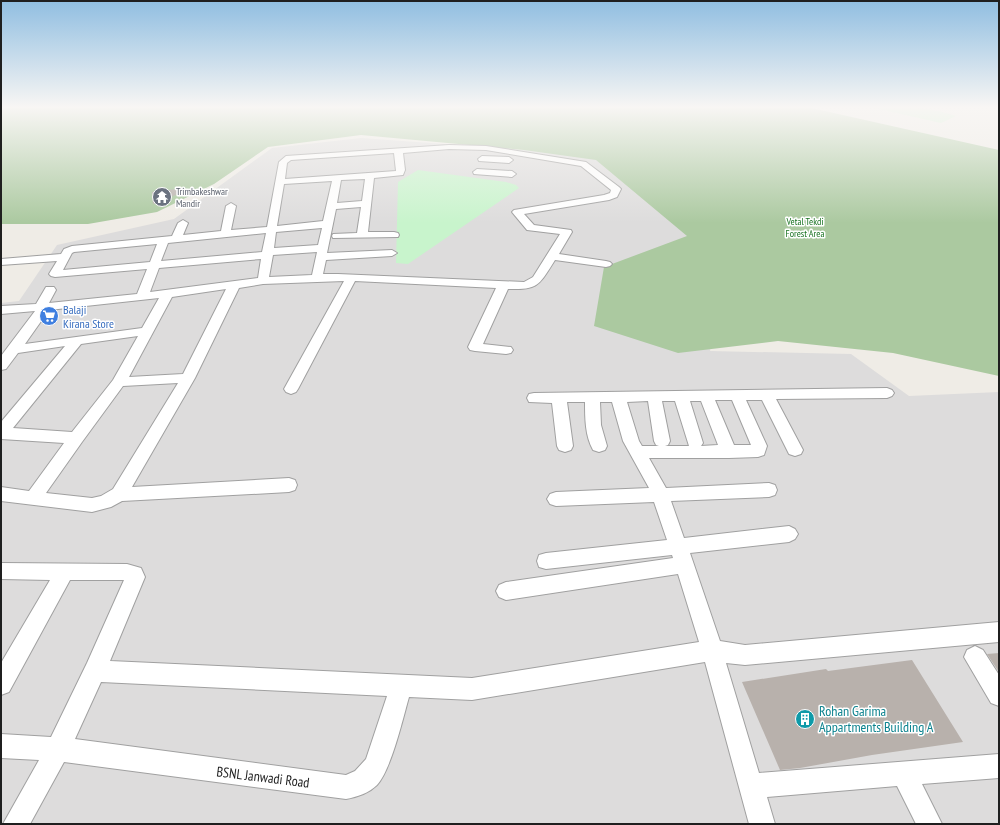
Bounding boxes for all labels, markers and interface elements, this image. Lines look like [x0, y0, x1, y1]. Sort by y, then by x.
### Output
place label: Trimbakeshwar Mandir [176, 185, 228, 210]
temple icon: Trimbakeshwar Mandir [151, 186, 173, 208]
park label: Vetal Tekdi Forest Area [785, 215, 824, 240]
place label: Balaji Kirana Store [63, 302, 114, 331]
supermarket icon: Balaji Kirana Store [38, 305, 60, 327]
place label: Rohan Garima Appartments Building A [819, 702, 934, 736]
building icon: Rohan Garima Appartments Building A [794, 708, 816, 730]
street label: BSNL Janwadi Road [216, 762, 310, 792]

